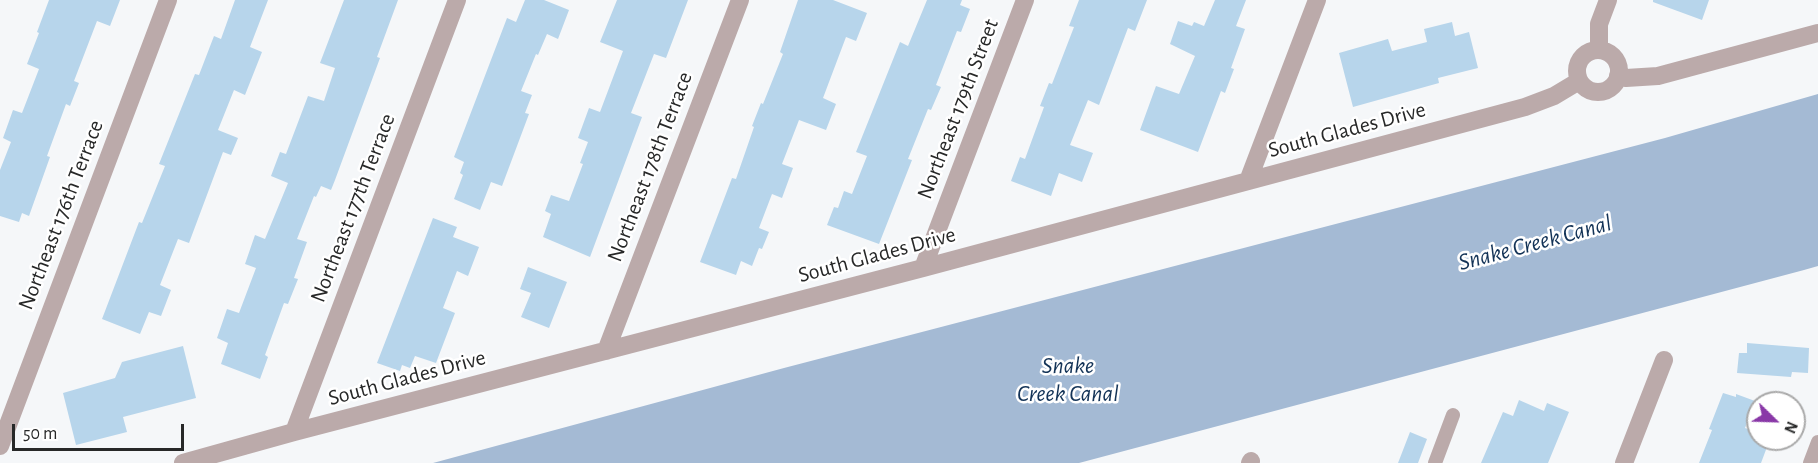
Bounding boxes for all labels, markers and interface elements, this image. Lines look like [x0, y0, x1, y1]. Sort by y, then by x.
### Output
street label: Northeast 179th Street [911, 15, 1005, 203]
street label: Northeast 178th Terrace [602, 68, 698, 266]
street label: South Glades Drive [1265, 96, 1429, 164]
street label: Northeast 177th Terrace [305, 110, 401, 306]
street label: Northeast 176th Terrace [13, 116, 109, 314]
water label: Snake Creek Canal [1455, 209, 1615, 277]
street label: South Glades Drive [795, 221, 959, 289]
street label: South Glades Drive [325, 344, 489, 412]
water label: Snake Creek Canal [1017, 352, 1119, 408]
north arrow [1746, 391, 1806, 451]
scale bar [15, 412, 188, 450]
text: N [1781, 419, 1800, 435]
text: 50 m [23, 425, 57, 443]

